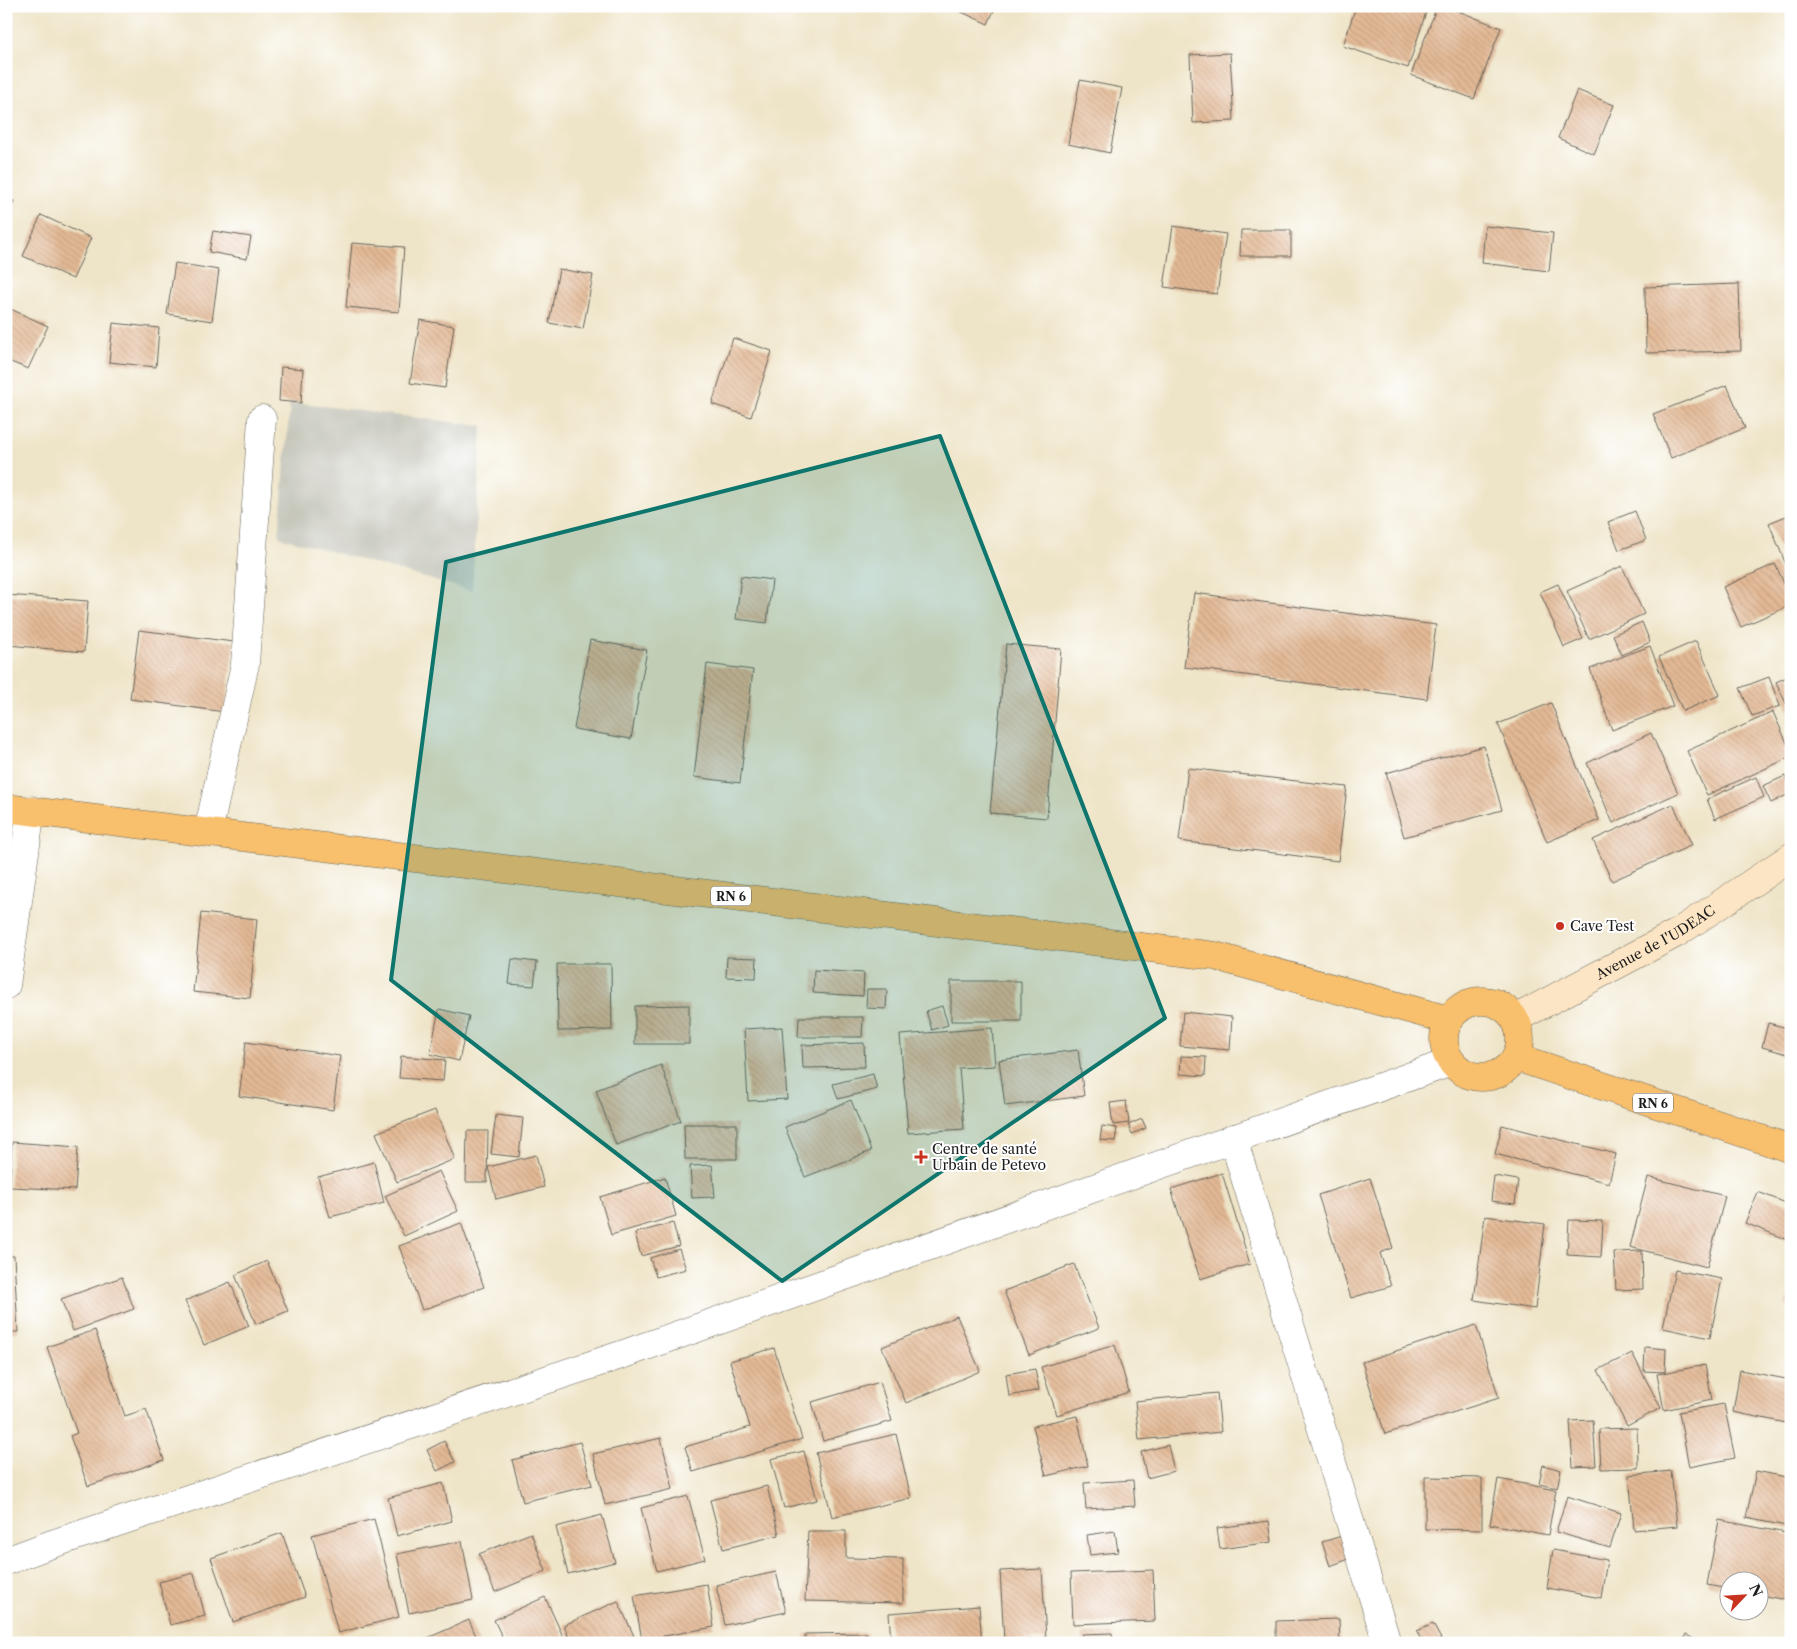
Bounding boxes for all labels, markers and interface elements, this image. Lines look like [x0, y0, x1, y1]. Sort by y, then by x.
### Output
road number: RN 6 [711, 886, 751, 906]
street label: Avenue de I'UDEAC [1592, 901, 1718, 984]
place label: Cave Test [1570, 917, 1634, 935]
marker: Cave Test [1554, 920, 1566, 932]
road number: RN 6 [1633, 1094, 1673, 1112]
place label: Centre de santé Urbain de Petevo [932, 1140, 1046, 1174]
marker: Centre de santé Urbain de Petevo [914, 1150, 928, 1164]
north arrow [1720, 1572, 1770, 1622]
text: N [1745, 1581, 1767, 1600]

